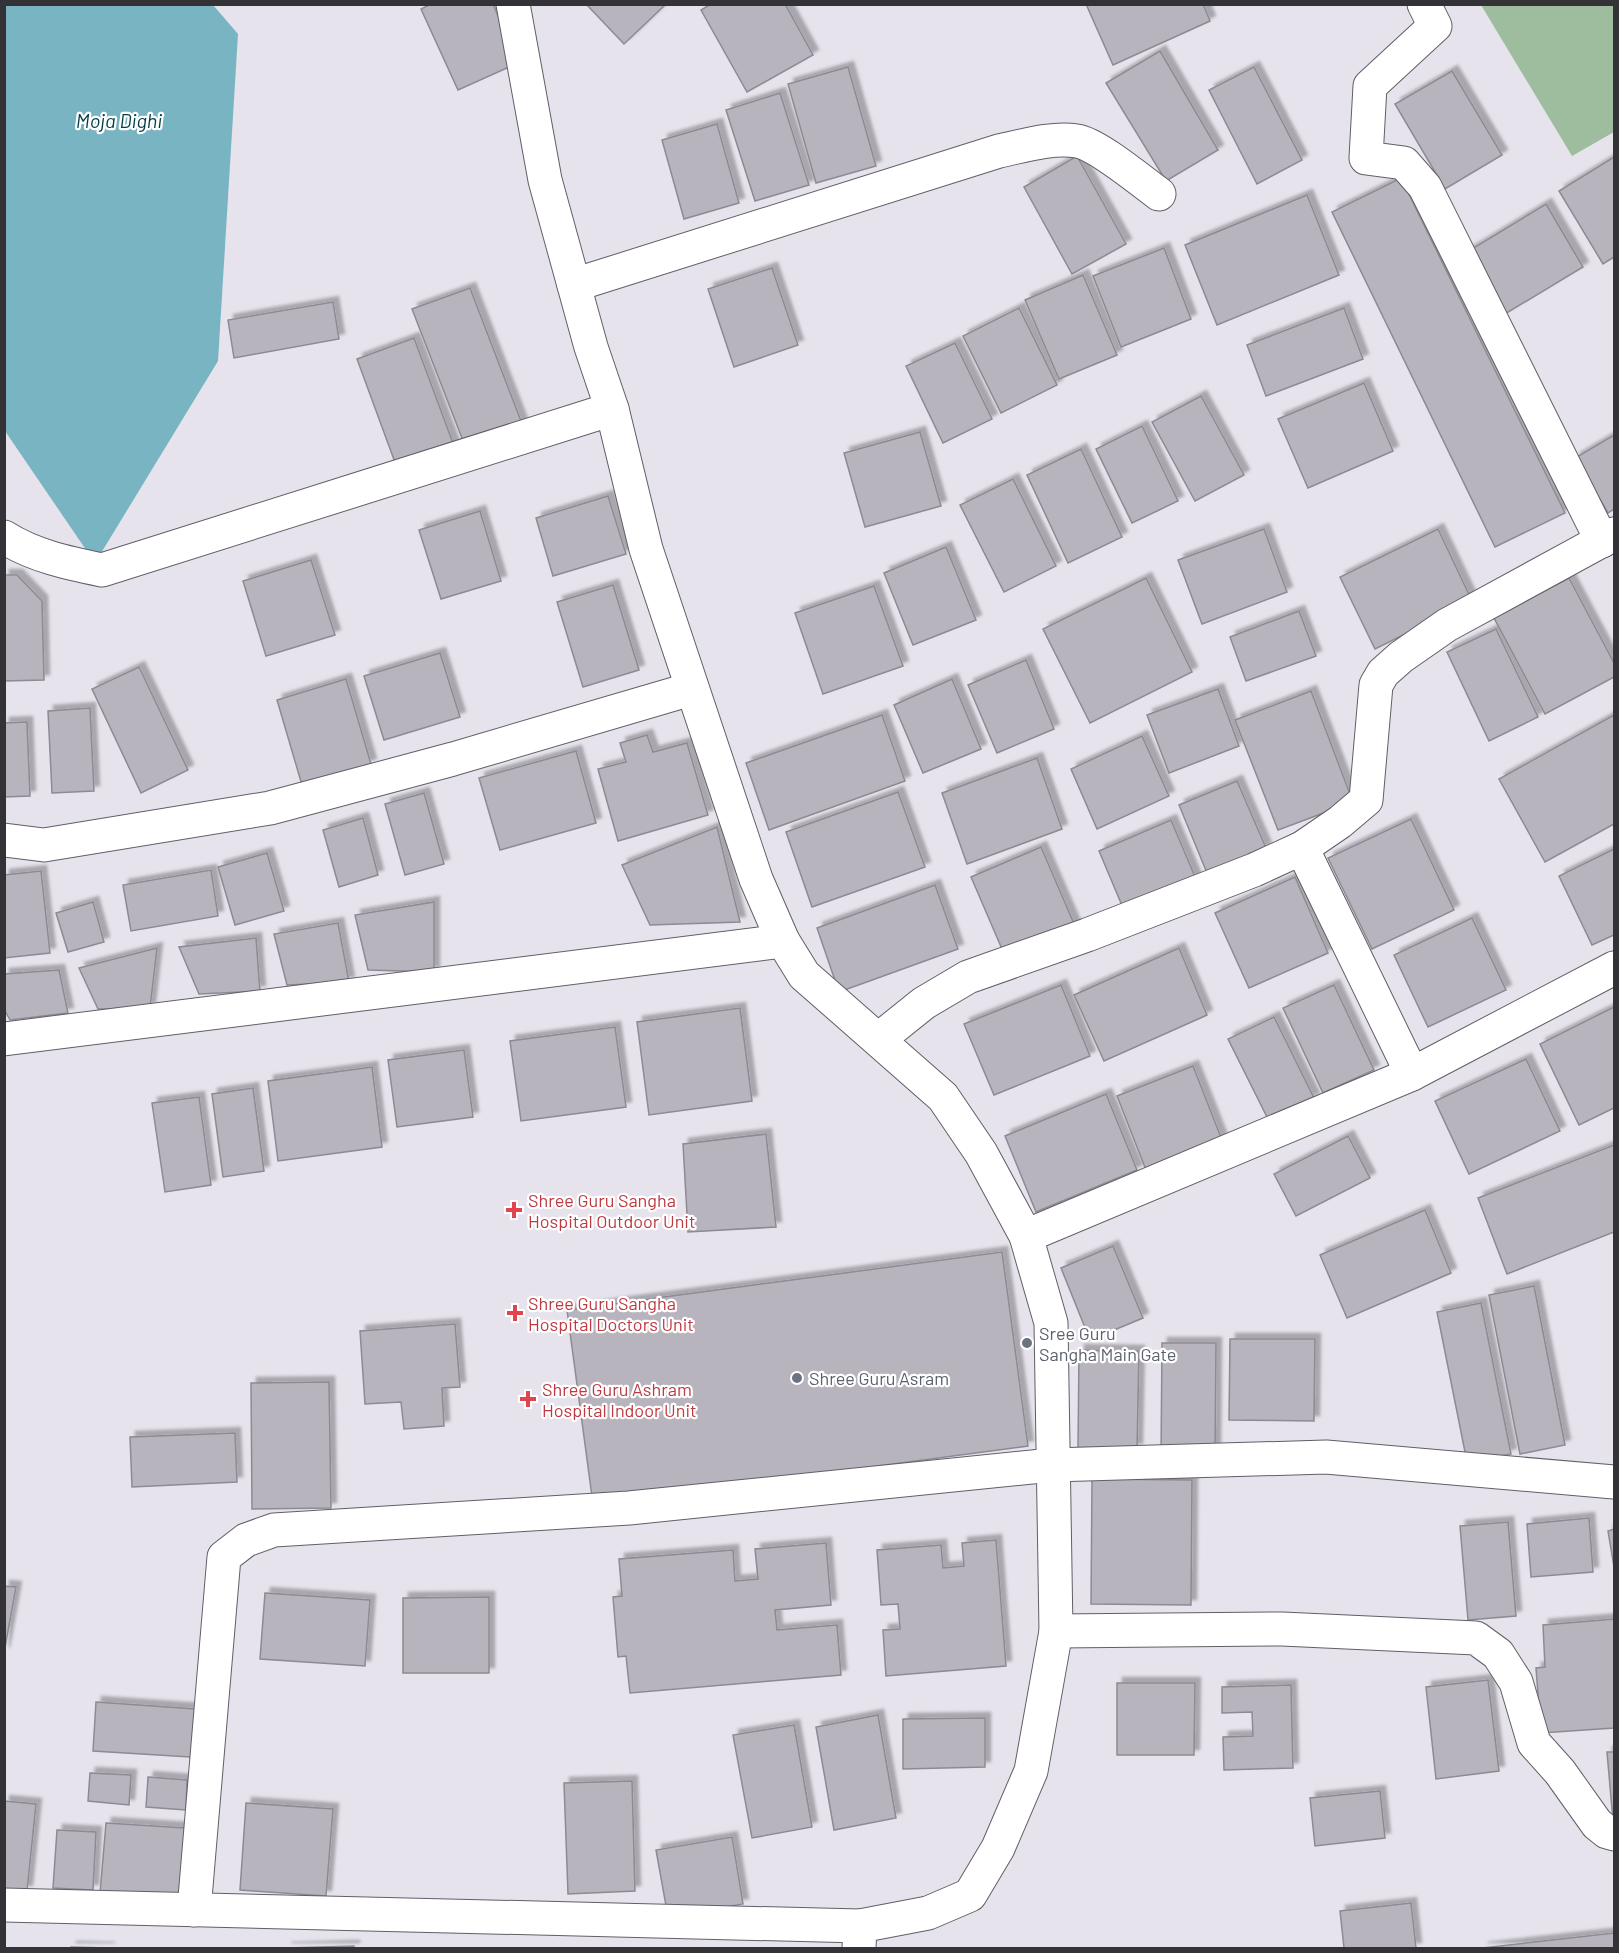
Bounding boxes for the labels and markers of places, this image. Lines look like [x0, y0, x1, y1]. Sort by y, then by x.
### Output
place label: Shree Guru Sangha Hospital Outdoor Unit [528, 1189, 696, 1232]
marker: Shree Guru Sangha Hospital Outdoor Unit [505, 1201, 523, 1219]
place label: Shree Guru Sangha Hospital Doctors Unit [528, 1292, 694, 1335]
marker: Shree Guru Sangha Hospital Doctors Unit [506, 1304, 524, 1322]
place label: Sree Guru Sangha Main Gate [1039, 1322, 1176, 1365]
marker: Sree Guru Sangha Main Gate [1020, 1336, 1034, 1350]
place label: Shree Guru Asram [809, 1367, 949, 1389]
marker: Shree Guru Asram [790, 1371, 804, 1385]
place label: Shree Guru Ashram Hospital Indoor Unit [542, 1378, 697, 1421]
marker: Shree Guru Ashram Hospital Indoor Unit [519, 1390, 537, 1408]

